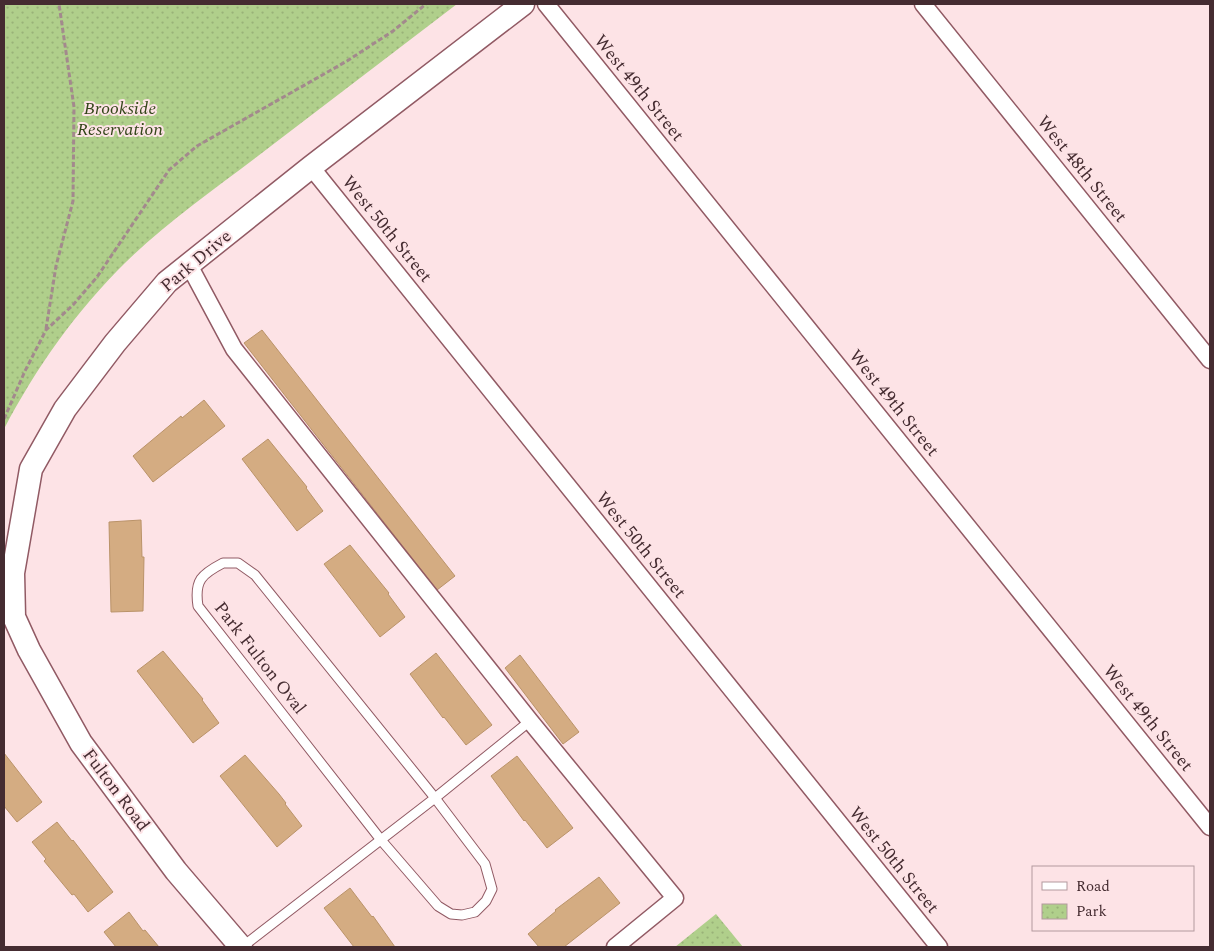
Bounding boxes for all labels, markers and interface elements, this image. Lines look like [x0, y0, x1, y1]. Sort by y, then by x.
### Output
street label: West 49th Street [587, 29, 691, 147]
park label: Brookside Reservation [77, 95, 164, 143]
street label: West 48th Street [1030, 110, 1134, 228]
street label: West 50th Street [335, 170, 439, 288]
street label: Park Drive [154, 223, 238, 299]
street label: West 49th Street [842, 344, 946, 462]
street label: West 50th Street [589, 486, 693, 604]
street label: Park Fulton Oval [207, 596, 313, 720]
street label: West 49th Street [1096, 659, 1200, 777]
street label: Fulton Road [76, 743, 156, 837]
street label: West 50th Street [842, 801, 946, 919]
legend [1032, 866, 1194, 931]
text: Road [1076, 875, 1110, 898]
text: Park [1076, 900, 1107, 923]

